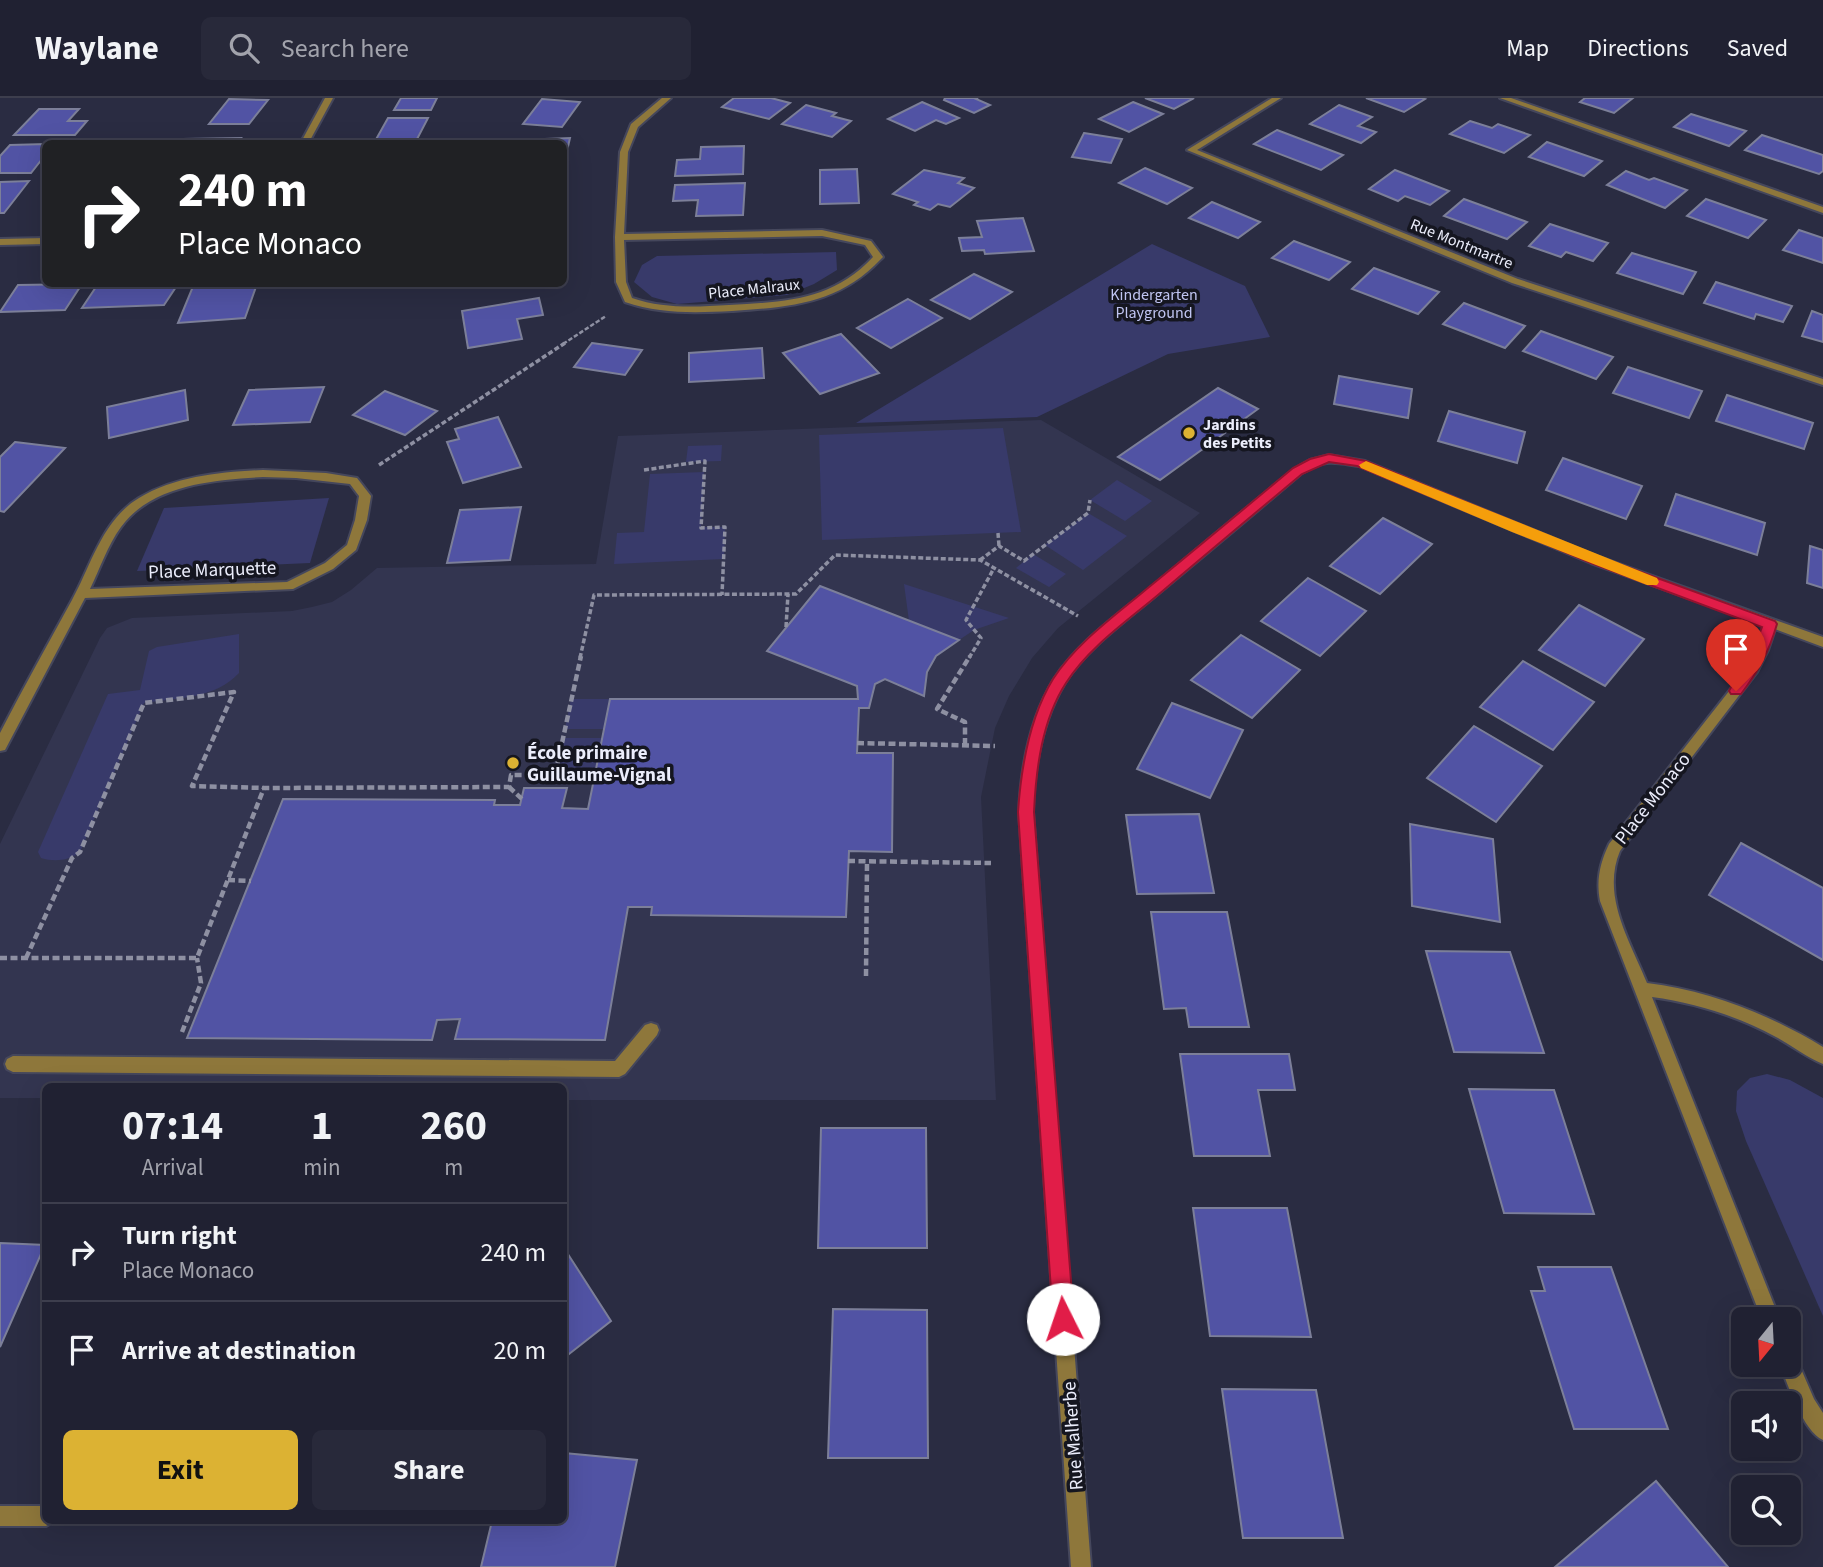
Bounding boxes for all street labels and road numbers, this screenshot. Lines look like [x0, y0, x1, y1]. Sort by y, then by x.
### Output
street label: Rue Montmartre [1407, 213, 1516, 275]
street label: Place Malraux [707, 273, 801, 305]
street label: Place Marquette [148, 555, 277, 586]
street label: Place Monaco [1609, 748, 1697, 850]
street label: Rue Malherbe [1056, 1381, 1091, 1491]

